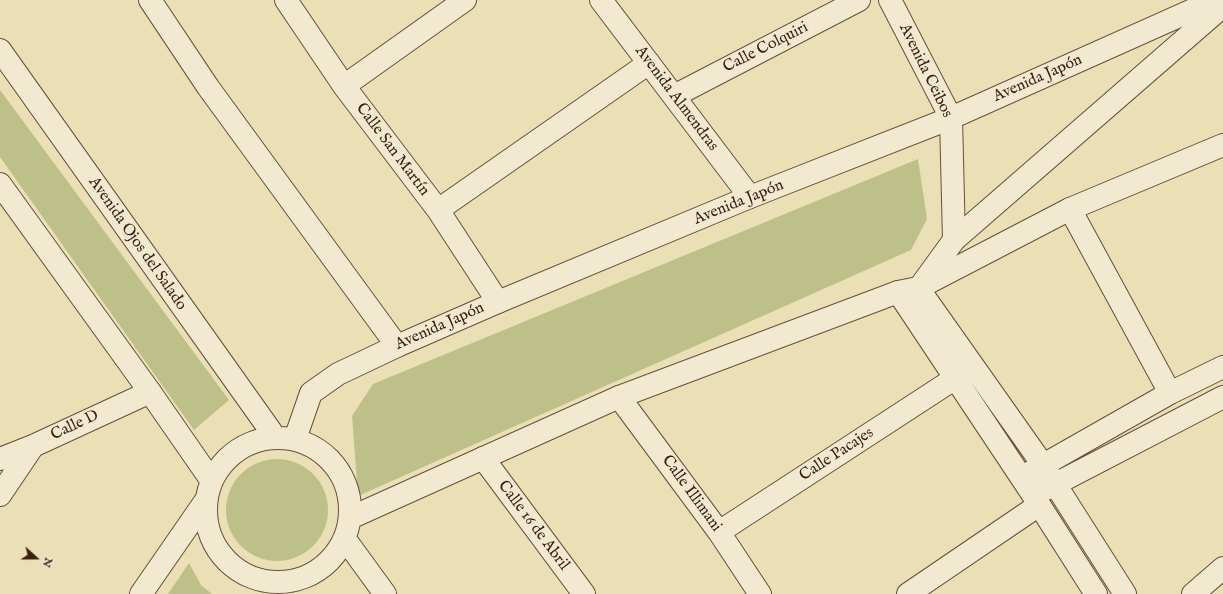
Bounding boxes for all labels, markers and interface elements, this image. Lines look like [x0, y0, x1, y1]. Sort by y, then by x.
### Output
street label: Calle Colquiri [720, 18, 812, 78]
street label: Avenida Ceibos [894, 21, 956, 121]
street label: Avenida Almendras [630, 43, 722, 155]
street label: Avenida Japón [991, 51, 1085, 107]
street label: Calle San Martín [351, 100, 433, 200]
street label: Avenida Ojos del Salado [84, 174, 190, 314]
street label: Avenida Japón [691, 176, 787, 230]
street label: Avenida Japón [393, 299, 487, 355]
street label: Calle D [48, 407, 102, 445]
street label: Calle Pacajes [796, 424, 878, 486]
street label: Calle Illimani [657, 452, 725, 536]
street label: Calle 16 de Abril [493, 477, 573, 575]
north arrow [16, 538, 56, 578]
text: N [39, 555, 55, 569]

